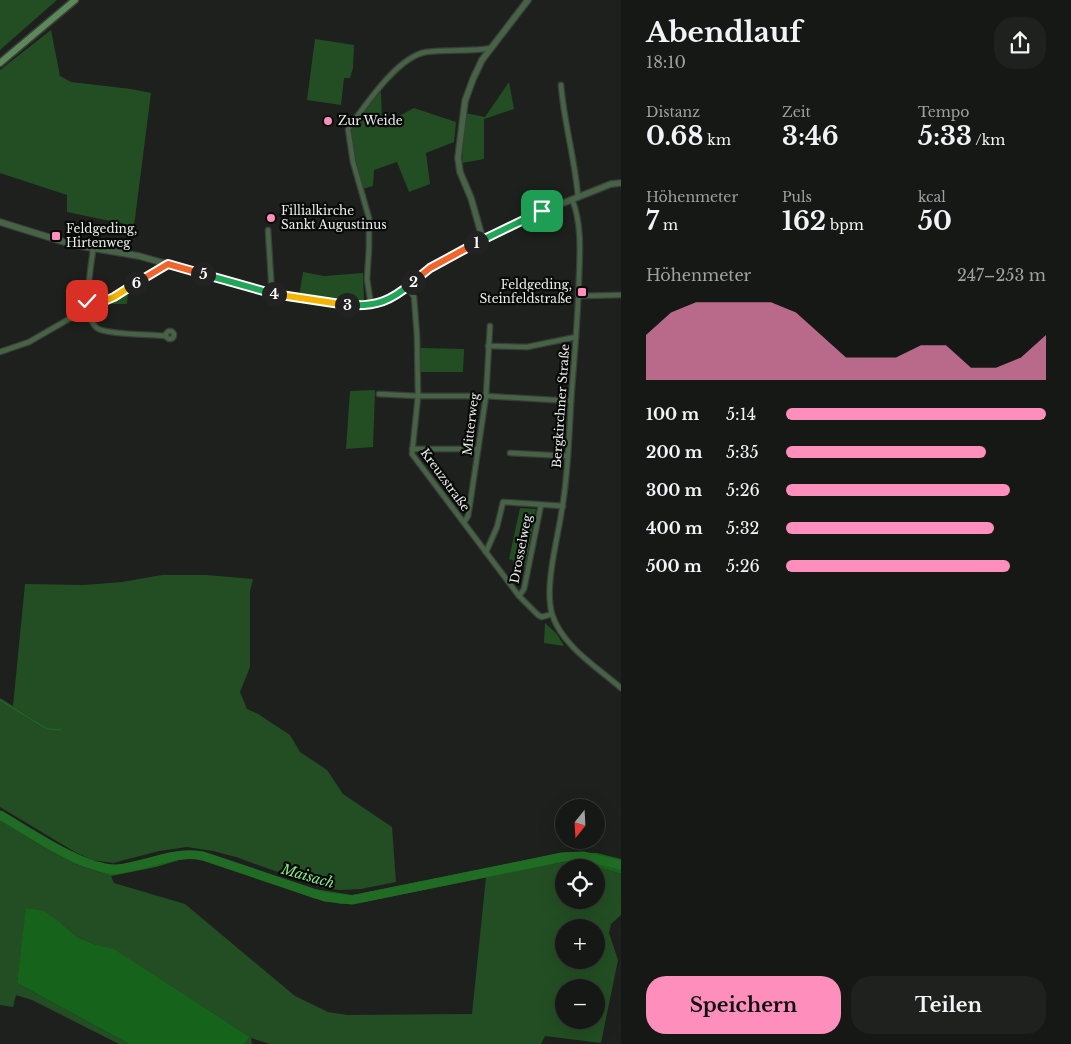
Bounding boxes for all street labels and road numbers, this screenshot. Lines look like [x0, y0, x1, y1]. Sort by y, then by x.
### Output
street label: Bergkirchner Straße [549, 343, 572, 469]
street label: Mitterweg [459, 391, 482, 456]
street label: Kreuzstraße [418, 445, 473, 514]
street label: Drosselweg [506, 512, 535, 585]

